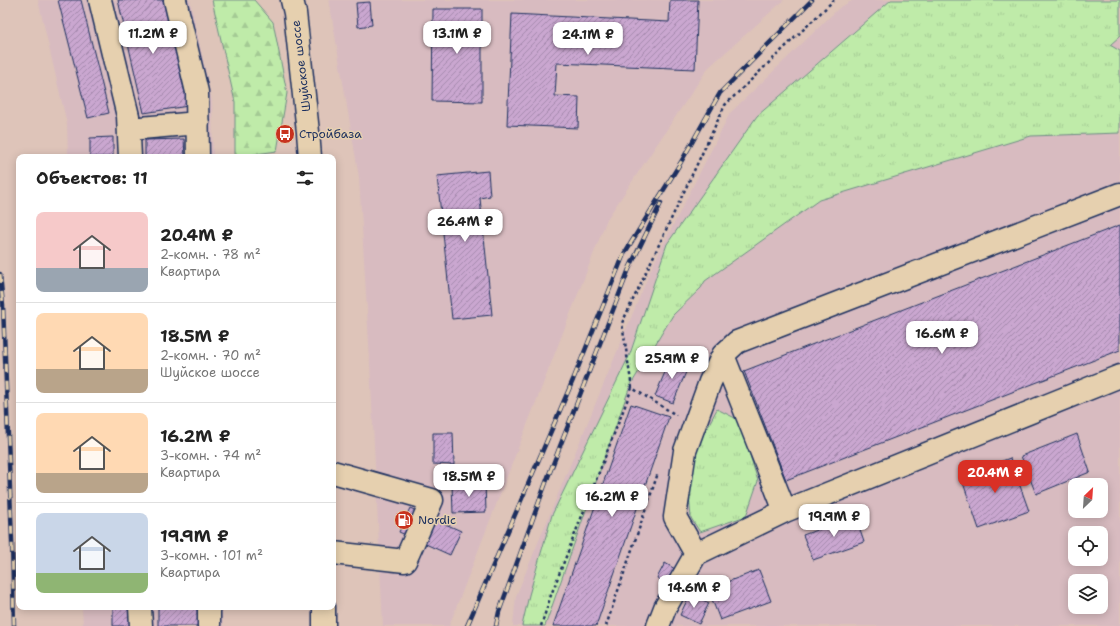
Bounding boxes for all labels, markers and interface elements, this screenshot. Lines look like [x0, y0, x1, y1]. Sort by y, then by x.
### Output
street label: Шуйское шоссе [287, 19, 315, 113]
pin: 11.2M ₽ [116, 21, 190, 55]
pin: 13.1M ₽ [420, 21, 494, 55]
pin: 24.1M ₽ [551, 22, 625, 56]
text: 11.2M ₽ [128, 25, 178, 42]
text: 13.1M ₽ [432, 25, 482, 42]
text: 24.1M ₽ [562, 26, 614, 43]
bus stop icon: Стройбаза [274, 123, 296, 145]
place label: Стройбаза [299, 126, 362, 142]
text: Объектов: 11 [36, 167, 148, 189]
icon: filters [294, 167, 316, 189]
pin: 26.4M ₽ [428, 209, 502, 243]
text: 26.4M ₽ [437, 213, 493, 230]
text: 20.4M ₽ [160, 224, 233, 246]
icon: home [68, 228, 116, 276]
text: 2-комн. · 78 m² [160, 246, 261, 263]
text: Квартира [160, 263, 220, 280]
pin: 16.6M ₽ [905, 321, 979, 355]
text: 18.5M ₽ [160, 325, 230, 347]
text: 16.6M ₽ [915, 325, 969, 342]
icon: home [68, 329, 116, 377]
pin: 25.9M ₽ [635, 346, 709, 380]
text: 2-комн. · 70 m² [160, 347, 261, 364]
text: 25.9M ₽ [645, 350, 699, 367]
text: Шуйское шоссе [160, 364, 260, 381]
text: 16.2M ₽ [160, 425, 231, 447]
icon: home [68, 429, 116, 477]
text: 3-комн. · 74 m² [160, 447, 261, 464]
pin: 20.4M ₽ [958, 460, 1032, 494]
text: Квартира [160, 464, 220, 481]
pin: 18.5M ₽ [432, 464, 506, 498]
text: 20.4M ₽ [967, 464, 1023, 481]
text: 18.5M ₽ [442, 468, 496, 485]
north arrow [1068, 478, 1108, 518]
map controls [1068, 478, 1108, 614]
pin: 16.2M ₽ [575, 484, 649, 518]
text: 16.2M ₽ [585, 488, 639, 505]
pin: 19.9M ₽ [797, 504, 871, 538]
text: 19.9M ₽ [808, 508, 860, 525]
fuel station icon: Nordic [393, 509, 415, 531]
place label: Nordic [418, 512, 456, 528]
text: 19.9M ₽ [160, 525, 229, 547]
button: locate [1068, 526, 1108, 566]
icon: home [68, 529, 116, 577]
text: 3-комн. · 101 m² [160, 547, 263, 564]
text: Квартира [160, 564, 220, 581]
button: layers [1068, 574, 1108, 614]
pin: 14.6M ₽ [657, 575, 731, 609]
text: 14.6M ₽ [667, 579, 721, 596]

